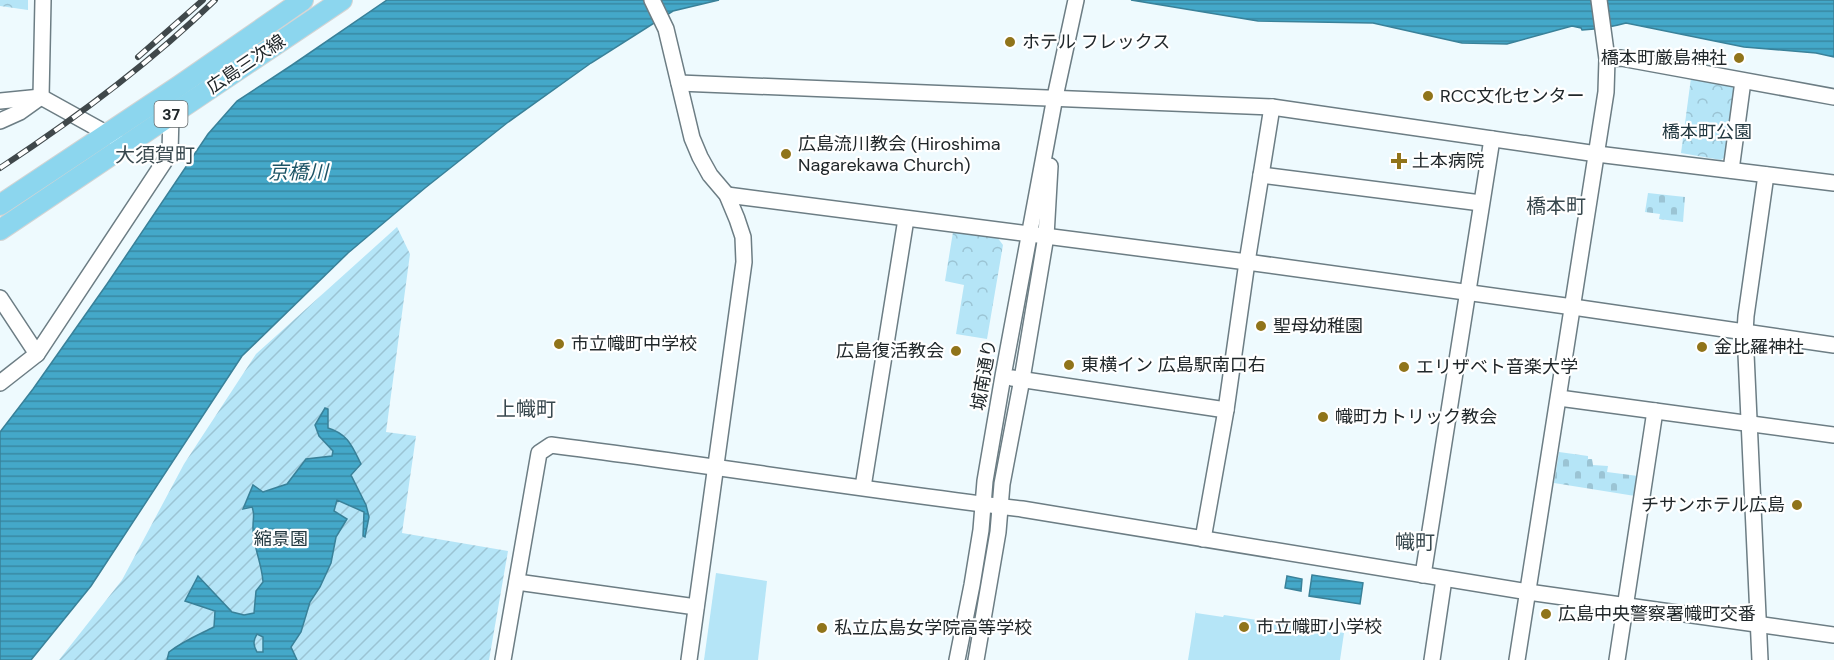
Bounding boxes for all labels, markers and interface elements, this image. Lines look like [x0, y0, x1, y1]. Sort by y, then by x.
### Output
street label: 広島三次線 [202, 29, 290, 99]
place label: ホテル フレックス [1022, 30, 1170, 54]
marker: ホテル フレックス [1003, 35, 1017, 49]
place label: 橋本町厳島神社 [1601, 46, 1727, 70]
marker: 橋本町厳島神社 [1732, 51, 1746, 65]
place label: RCC文化センター [1440, 84, 1585, 108]
marker: RCC文化センター [1421, 89, 1435, 103]
road number: 37 [154, 101, 188, 127]
park label: 橋本町公園 [1662, 120, 1752, 144]
place label: 広島流川教会 (Hiroshima Nagarekawa Church) [798, 132, 1001, 177]
district label: 大須賀町 [115, 142, 195, 168]
marker: 広島流川教会 (Hiroshima Nagarekawa Church) [779, 147, 793, 161]
place label: 土本病院 [1412, 149, 1484, 173]
marker: 土本病院 [1390, 152, 1408, 170]
water label: 京橋川 [268, 159, 330, 185]
district label: 橋本町 [1526, 193, 1586, 219]
place label: 聖母幼稚園 [1273, 314, 1363, 338]
marker: 聖母幼稚園 [1254, 319, 1268, 333]
place label: 市立幟町中学校 [571, 332, 697, 356]
place label: 金比羅神社 [1714, 335, 1804, 359]
marker: 市立幟町中学校 [552, 337, 566, 351]
street label: 城南通り [966, 337, 1002, 413]
place label: 広島復活教会 [836, 339, 944, 363]
marker: 金比羅神社 [1695, 340, 1709, 354]
marker: 広島復活教会 [949, 344, 963, 358]
place label: 東横イン 広島駅南口右 [1081, 353, 1266, 377]
place label: エリザベト音楽大学 [1416, 355, 1578, 379]
marker: 東横イン 広島駅南口右 [1062, 358, 1076, 372]
marker: エリザベト音楽大学 [1397, 360, 1411, 374]
district label: 上幟町 [496, 396, 556, 422]
place label: 幟町カトリック教会 [1335, 405, 1497, 429]
marker: 幟町カトリック教会 [1316, 410, 1330, 424]
place label: チサンホテル広島 [1641, 493, 1785, 517]
marker: チサンホテル広島 [1790, 498, 1804, 512]
park label: 縮景園 [254, 527, 308, 551]
district label: 幟町 [1395, 529, 1435, 555]
place label: 広島中央警察署幟町交番 [1558, 602, 1756, 626]
marker: 広島中央警察署幟町交番 [1539, 607, 1553, 621]
place label: 市立幟町小学校 [1256, 615, 1382, 639]
place label: 私立広島女学院高等学校 [834, 616, 1032, 640]
marker: 市立幟町小学校 [1237, 620, 1251, 634]
marker: 私立広島女学院高等学校 [815, 621, 829, 635]

